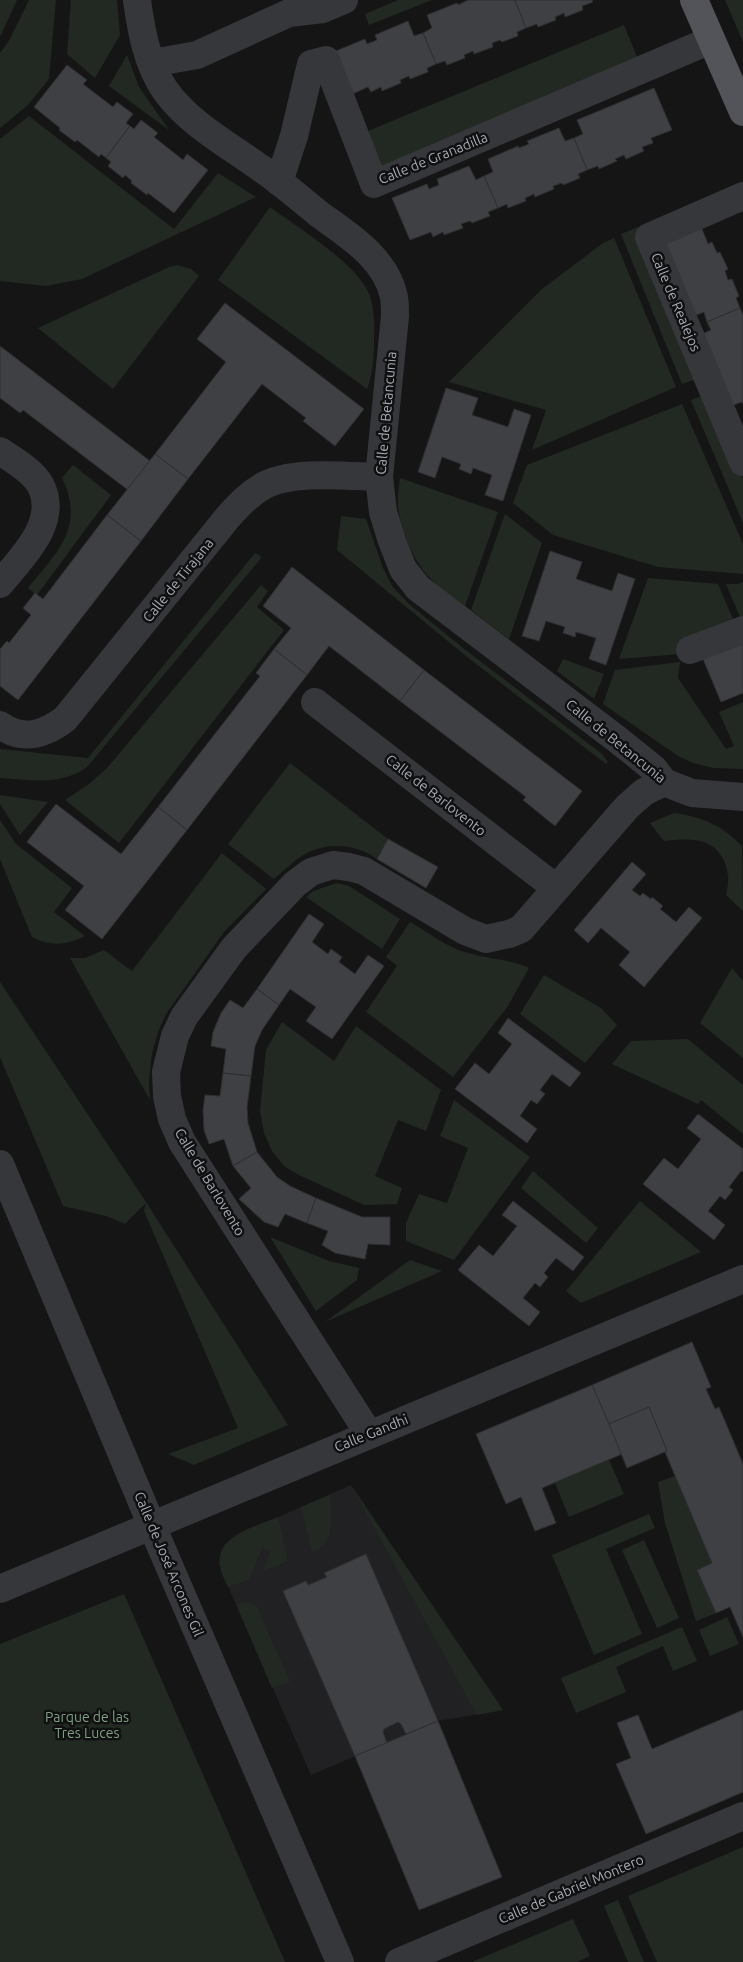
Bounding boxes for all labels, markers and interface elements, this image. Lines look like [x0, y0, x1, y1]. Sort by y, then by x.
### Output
street label: Calle de Granadilla [376, 129, 490, 187]
street label: Calle de Realejos [648, 250, 704, 354]
street label: Calle de Betancunia [373, 351, 399, 475]
street label: Calle de Tirajana [139, 535, 217, 625]
street label: Calle de Betancunia [563, 696, 669, 786]
street label: Calle de Barlovento [383, 751, 489, 839]
street label: Calle de Barlovento [172, 1125, 248, 1239]
street label: Calle Gandhi [332, 1411, 410, 1455]
street label: Calle de José Arcones Gil [131, 1489, 207, 1639]
park label: Parque de las Tres Luces [45, 1709, 129, 1741]
street label: Calle de Gabriel Montero [496, 1851, 646, 1927]

